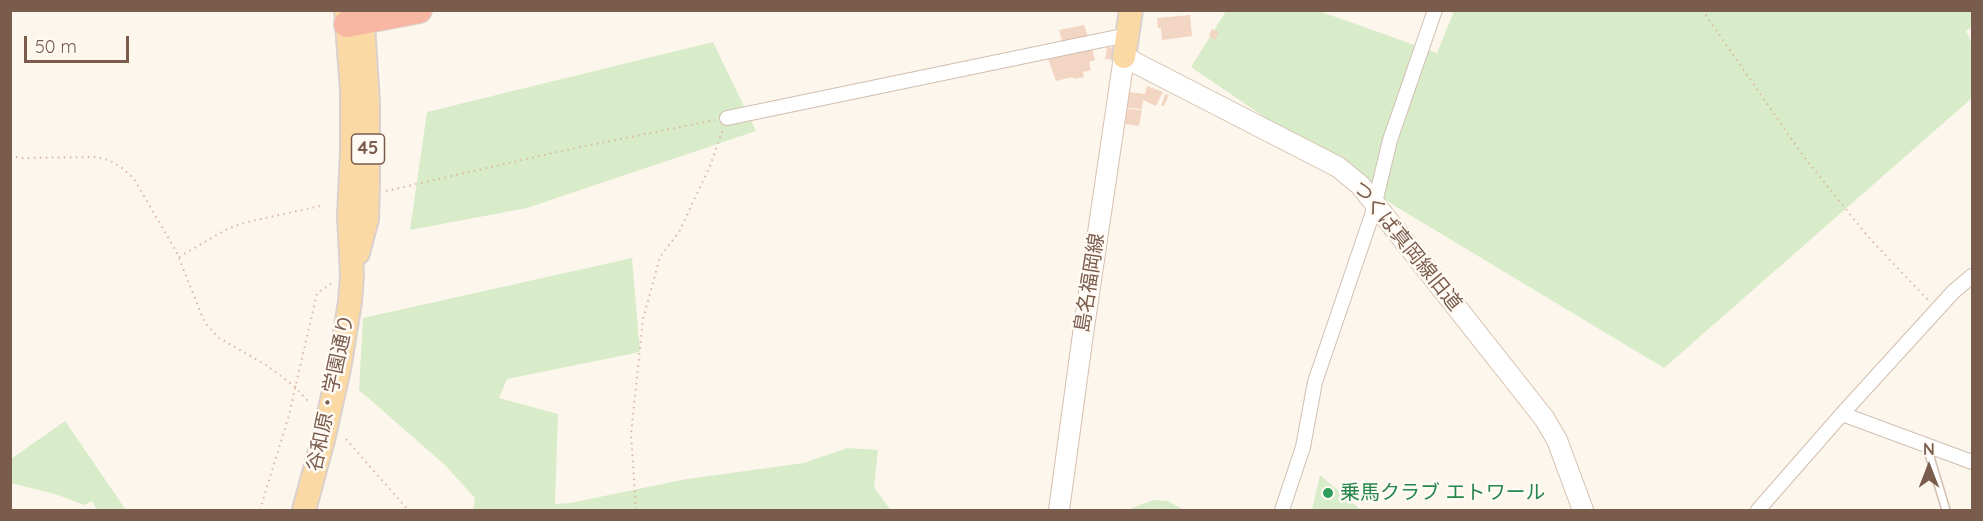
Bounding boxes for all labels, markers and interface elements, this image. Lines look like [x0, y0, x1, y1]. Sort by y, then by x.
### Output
scale bar [27, 24, 132, 62]
text: 50 m [35, 35, 77, 58]
road number: 45 [352, 134, 385, 164]
street label: つくば真岡線旧道 [1347, 176, 1467, 316]
street label: 島名福岡線 [1070, 232, 1110, 334]
street label: 谷和原・学園通り [303, 312, 359, 474]
north arrow [1899, 437, 1959, 497]
text: N [1923, 439, 1935, 459]
place label: 乗馬クラブ エトワール [1340, 481, 1545, 505]
marker: 乗馬クラブ エトワール [1321, 486, 1335, 500]

